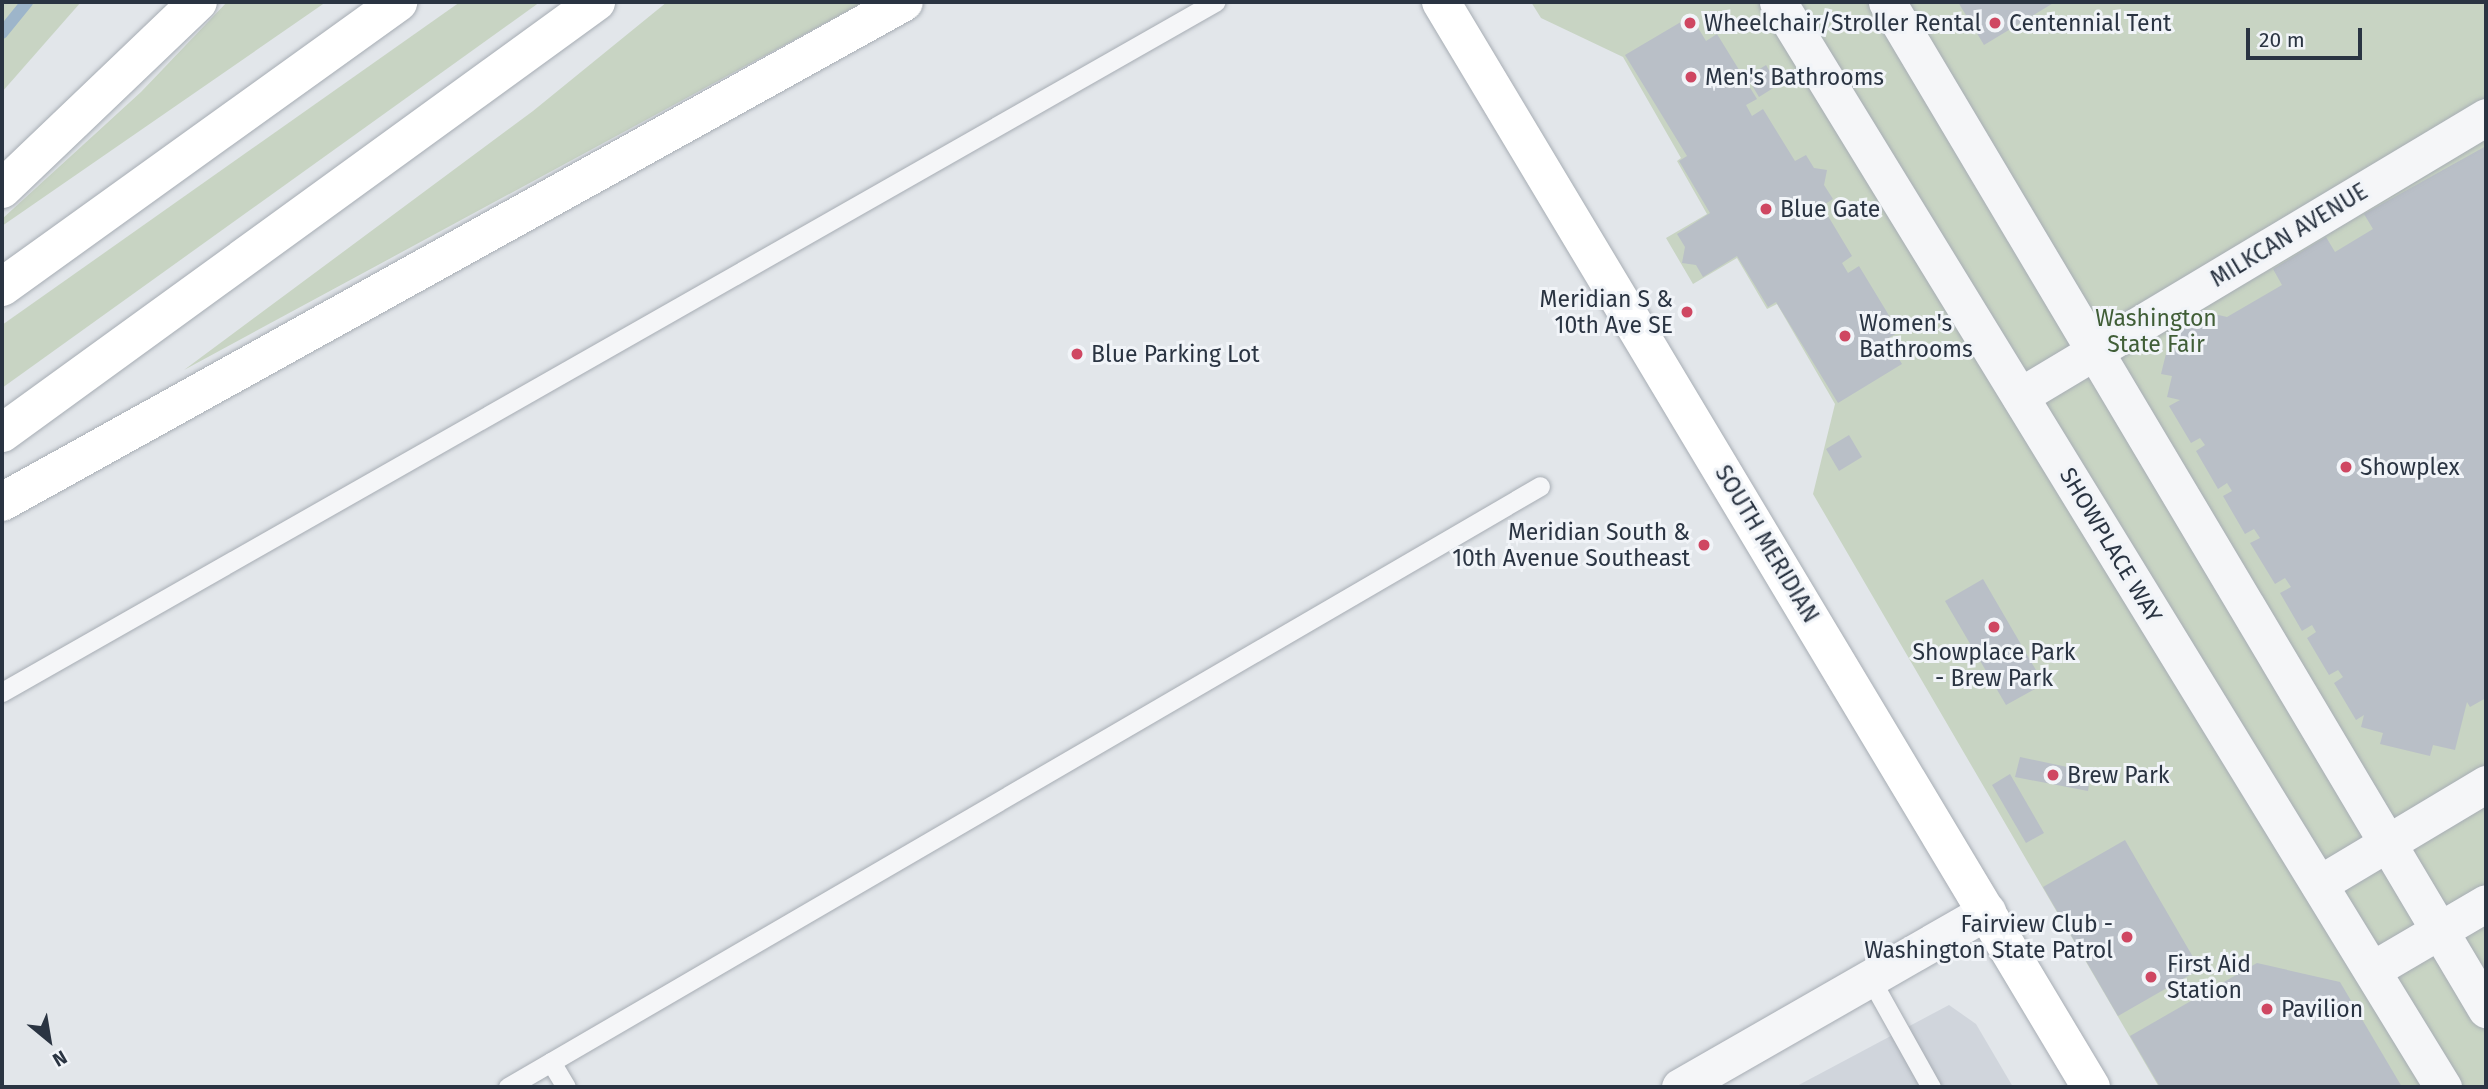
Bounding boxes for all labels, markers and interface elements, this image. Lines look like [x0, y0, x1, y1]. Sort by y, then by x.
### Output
place label: Wheelchair/Stroller Rental [1704, 9, 1981, 37]
place label: Centennial Tent [2009, 9, 2171, 37]
scale bar [2250, 14, 2366, 58]
marker: Wheelchair/Stroller Rental [1682, 15, 1698, 31]
marker: Centennial Tent [1987, 15, 2003, 31]
text: 20 m [2259, 27, 2305, 53]
place label: Men's Bathrooms [1705, 63, 1884, 91]
marker: Men's Bathrooms [1683, 69, 1699, 85]
street label: MILKCAN AVENUE [2205, 177, 2373, 293]
place label: Blue Gate [1780, 195, 1880, 223]
marker: Blue Gate [1758, 201, 1774, 217]
place label: Meridian S & 10th Ave SE [1539, 285, 1673, 339]
marker: Meridian S & 10th Ave SE [1679, 304, 1695, 320]
park label: Washington State Fair [2095, 304, 2217, 358]
place label: Women's Bathrooms [1859, 309, 1973, 363]
marker: Women's Bathrooms [1837, 328, 1853, 344]
place label: Blue Parking Lot [1091, 340, 1260, 368]
marker: Blue Parking Lot [1069, 346, 1085, 362]
place label: Showplex [2360, 453, 2460, 481]
marker: Showplex [2338, 459, 2354, 475]
street label: SOUTH MERIDIAN [1709, 460, 1825, 628]
street label: SHOWPLACE WAY [2054, 463, 2168, 627]
place label: Meridian South & 10th Avenue Southeast [1452, 518, 1690, 572]
marker: Meridian South & 10th Avenue Southeast [1696, 537, 1712, 553]
marker: Showplace Park - Brew Park [1986, 619, 2002, 635]
place label: Showplace Park - Brew Park [1912, 638, 2076, 692]
place label: Brew Park [2067, 761, 2170, 789]
marker: Brew Park [2045, 767, 2061, 783]
place label: Fairview Club - Washington State Patrol [1864, 910, 2113, 964]
marker: Fairview Club - Washington State Patrol [2119, 929, 2135, 945]
place label: First Aid Station [2167, 950, 2251, 1004]
marker: First Aid Station [2141, 967, 2161, 987]
place label: Pavilion [2281, 995, 2363, 1023]
marker: Pavilion [2259, 1001, 2275, 1017]
north arrow [14, 1005, 84, 1075]
text: N [49, 1046, 71, 1072]

